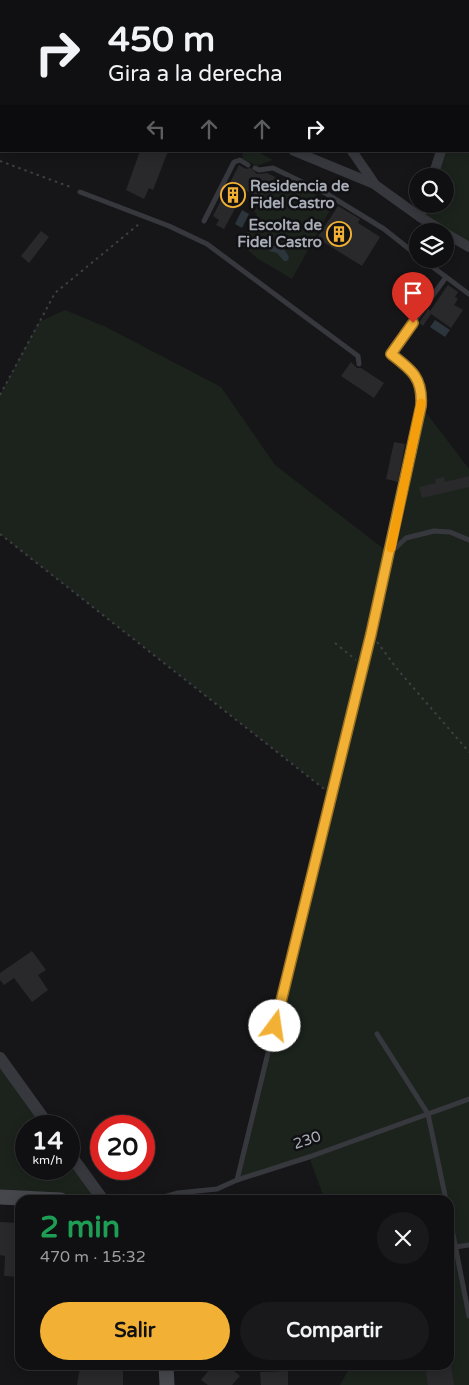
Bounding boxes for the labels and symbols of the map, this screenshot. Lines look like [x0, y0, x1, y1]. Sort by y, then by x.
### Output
place label: Residencia de Fidel Castro [250, 177, 350, 212]
building icon: Residencia de Fidel Castro [220, 182, 246, 208]
place label: Escolta de Fidel Castro [237, 216, 322, 251]
building icon: Escolta de Fidel Castro [326, 221, 352, 247]
pin [392, 272, 434, 323]
position arrow [248, 999, 300, 1051]
speed limit sign: 20 [90, 1115, 155, 1180]
street label: 230 [291, 1127, 323, 1153]

